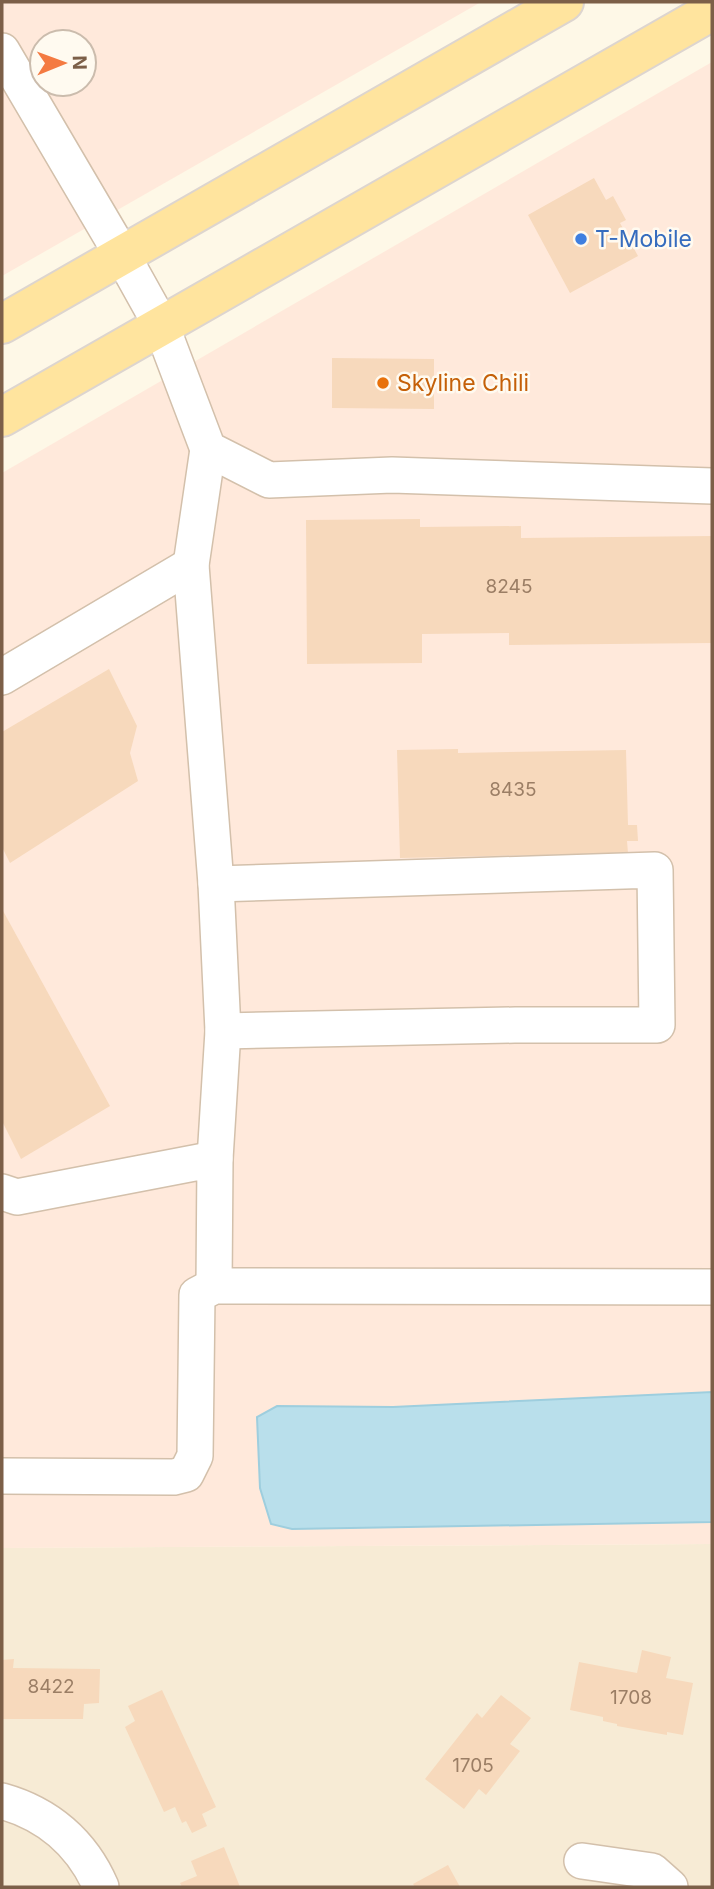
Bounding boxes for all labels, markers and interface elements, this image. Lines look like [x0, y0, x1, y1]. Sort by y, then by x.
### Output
north arrow [28, 28, 98, 98]
text: N [68, 55, 91, 70]
place label: T-Mobile [595, 225, 692, 253]
marker: T-Mobile [573, 231, 589, 247]
place label: Skyline Chili [397, 369, 529, 397]
marker: Skyline Chili [375, 375, 391, 391]
house number: 8245 [486, 575, 532, 598]
house number: 8435 [489, 778, 537, 801]
house number: 8422 [27, 1675, 75, 1698]
house number: 1708 [610, 1686, 652, 1709]
house number: 1705 [452, 1754, 494, 1777]

